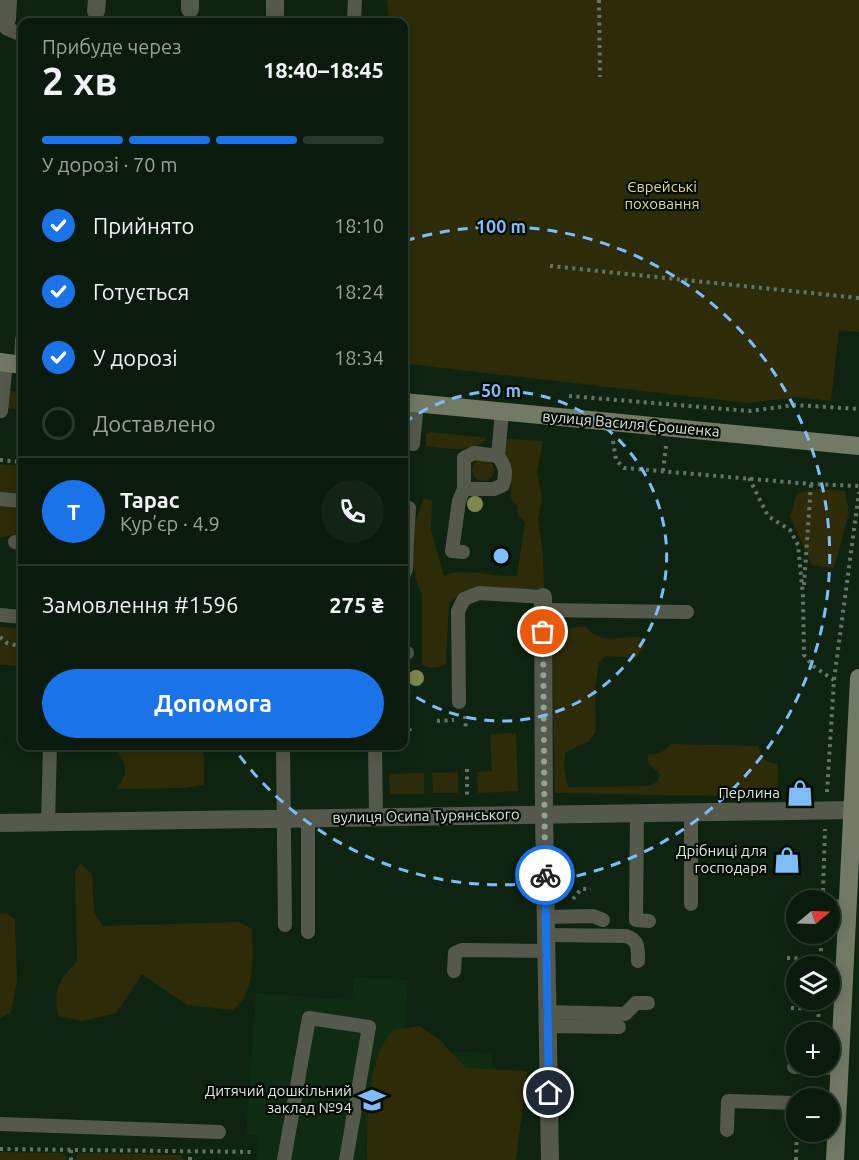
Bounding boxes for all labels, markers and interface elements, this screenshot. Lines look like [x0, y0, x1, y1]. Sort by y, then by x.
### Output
text: Прибуде через [42, 35, 182, 58]
text: 18:40–18:45 [263, 57, 384, 82]
text: 2 хв [42, 59, 117, 102]
text: У дорозі · 70 m [42, 153, 177, 176]
park label: Єврейські поховання [625, 178, 700, 212]
icon: check [42, 209, 75, 242]
text: Прийнято [93, 213, 194, 238]
text: 18:10 [334, 214, 384, 237]
text: 100 m [476, 216, 526, 236]
icon: check [42, 275, 75, 308]
text: Готується [93, 279, 189, 304]
text: 18:24 [334, 280, 384, 303]
icon: check [42, 341, 75, 374]
text: У дорозі [93, 345, 178, 370]
text: 18:34 [334, 346, 384, 369]
text: 50 m [481, 380, 521, 400]
street label: вулиця Василя Єрошенка [542, 407, 720, 440]
text: Доставлено [93, 411, 216, 436]
button: phone [321, 480, 384, 543]
text: Тарас [120, 487, 180, 512]
text: Т [67, 499, 80, 524]
text: Кур’єр · 4.9 [120, 512, 220, 535]
centre of rings [491, 546, 511, 566]
text: Замовлення #1596 [42, 592, 238, 617]
text: 275 ₴ [329, 592, 384, 617]
pin [517, 606, 568, 657]
icon: bag [526, 615, 559, 648]
button: Допомога [42, 669, 384, 738]
shop icon: Перлина [785, 778, 815, 808]
place label: Перлина [718, 784, 780, 801]
street label: вулиця Осипа Турянського [332, 805, 520, 826]
place label: Дрібниці для господаря [676, 842, 767, 876]
courier [515, 845, 575, 905]
shop icon: Дрібниці для господаря [772, 845, 802, 875]
icon: bike [529, 859, 562, 892]
north arrow [786, 890, 840, 944]
map controls [786, 890, 840, 1142]
button: layers [786, 956, 840, 1010]
button: + [786, 1022, 840, 1076]
pin [523, 1067, 574, 1118]
icon: home [532, 1076, 565, 1109]
place label: Дитячий дошкільний заклад №94 [205, 1082, 352, 1116]
school or university icon: Дитячий дошкільний заклад №94 [357, 1085, 387, 1115]
button: − [786, 1088, 840, 1142]

